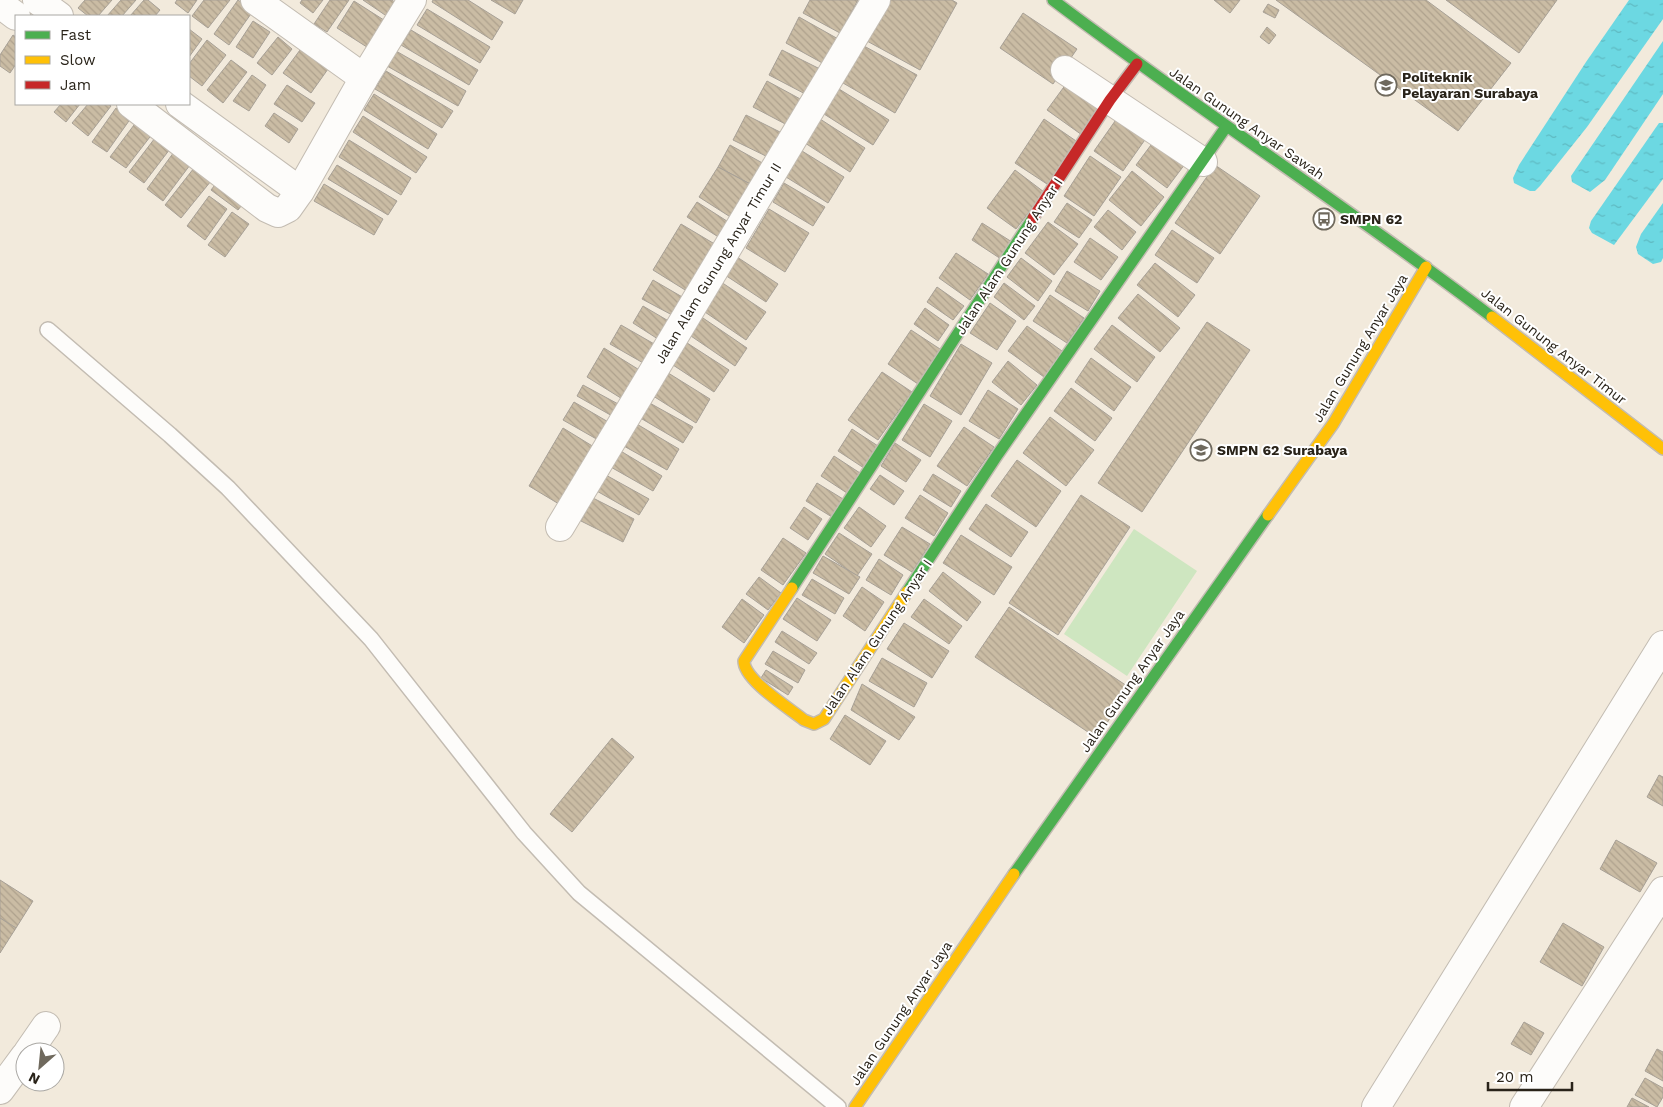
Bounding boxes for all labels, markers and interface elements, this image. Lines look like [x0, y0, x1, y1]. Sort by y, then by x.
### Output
legend [15, 15, 190, 105]
text: Fast [60, 26, 92, 44]
text: Slow [60, 51, 96, 69]
street label: Jalan Gunung Anyar Sawah [1167, 63, 1327, 183]
place label: Politeknik Pelayaran Surabaya [1402, 69, 1539, 101]
school or university icon: Politeknik Pelayaran Surabaya [1374, 73, 1398, 97]
text: Jam [60, 76, 91, 94]
street label: Jalan Alam Gunung Anyar Timur II [652, 160, 784, 366]
street label: Jalan Alam Gunung Anyar I [952, 175, 1066, 337]
bus stop icon: SMPN 62 [1312, 207, 1336, 231]
place label: SMPN 62 [1340, 211, 1402, 227]
street label: Jalan Gunung Anyar Jaya [1309, 271, 1411, 425]
street label: Jalan Gunung Anyar Timur [1478, 284, 1630, 408]
school or university icon: SMPN 62 Surabaya [1189, 438, 1213, 462]
place label: SMPN 62 Surabaya [1217, 442, 1348, 458]
street label: Jalan Alam Gunung Anyar I [819, 556, 935, 718]
street label: Jalan Gunung Anyar Jaya [1077, 607, 1187, 755]
street label: Jalan Gunung Anyar Jaya [847, 938, 955, 1088]
north arrow [15, 1042, 65, 1092]
scale bar [1488, 1060, 1572, 1092]
text: 20 m [1496, 1068, 1534, 1086]
text: N [26, 1069, 42, 1088]

